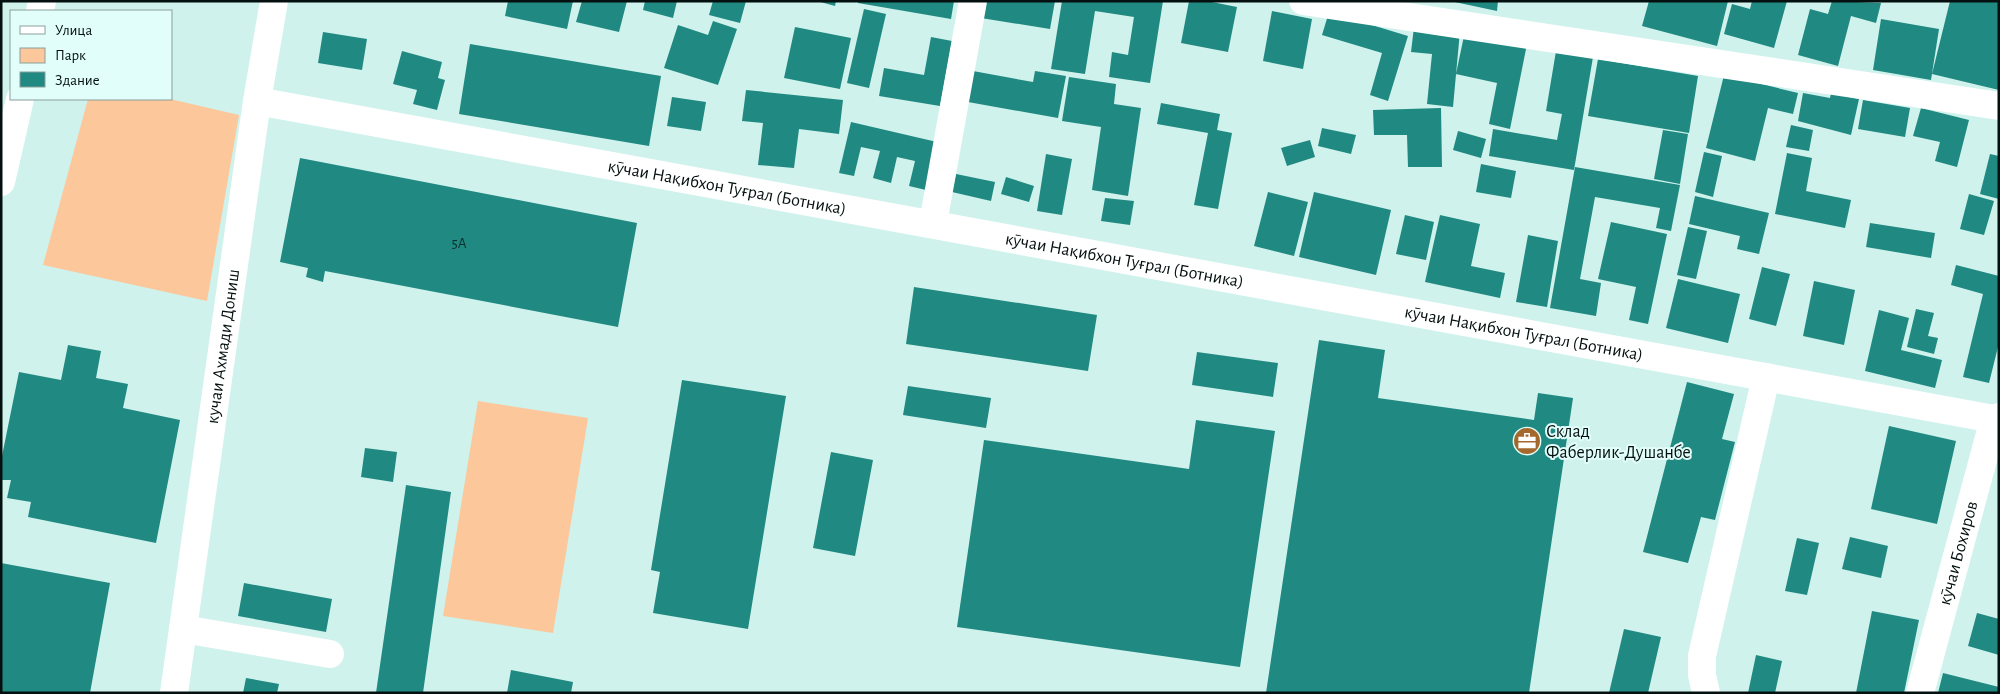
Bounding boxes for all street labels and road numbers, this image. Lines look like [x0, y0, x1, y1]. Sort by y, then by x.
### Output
street label: кӯчаи Нақибхон Туғрал (Ботника) [606, 157, 848, 219]
street label: кӯчаи Нақибхон Туғрал (Ботника) [1004, 230, 1245, 291]
street label: кучаи Ахмади Дониш [204, 268, 243, 425]
street label: кӯчаи Нақибхон Туғрал (Ботника) [1403, 303, 1644, 365]
street label: кӯчаи Бохиров [1936, 499, 1981, 607]

